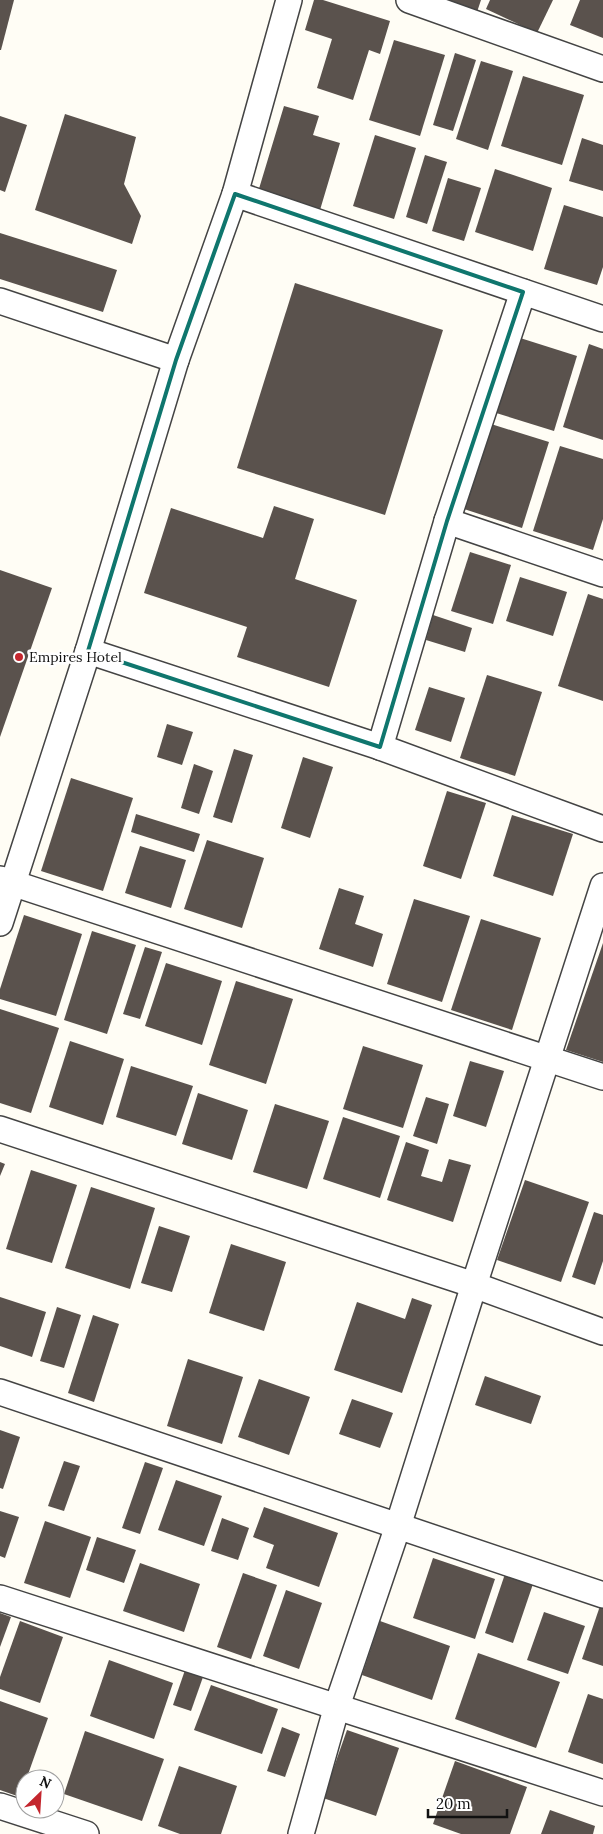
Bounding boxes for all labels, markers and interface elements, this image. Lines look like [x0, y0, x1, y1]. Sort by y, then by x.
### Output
place label: Empires Hotel [29, 648, 122, 666]
marker: Empires Hotel [13, 651, 25, 663]
north arrow [15, 1769, 65, 1819]
text: N [37, 1772, 54, 1793]
scale bar [428, 1786, 507, 1818]
text: 20 m [436, 1794, 471, 1813]

